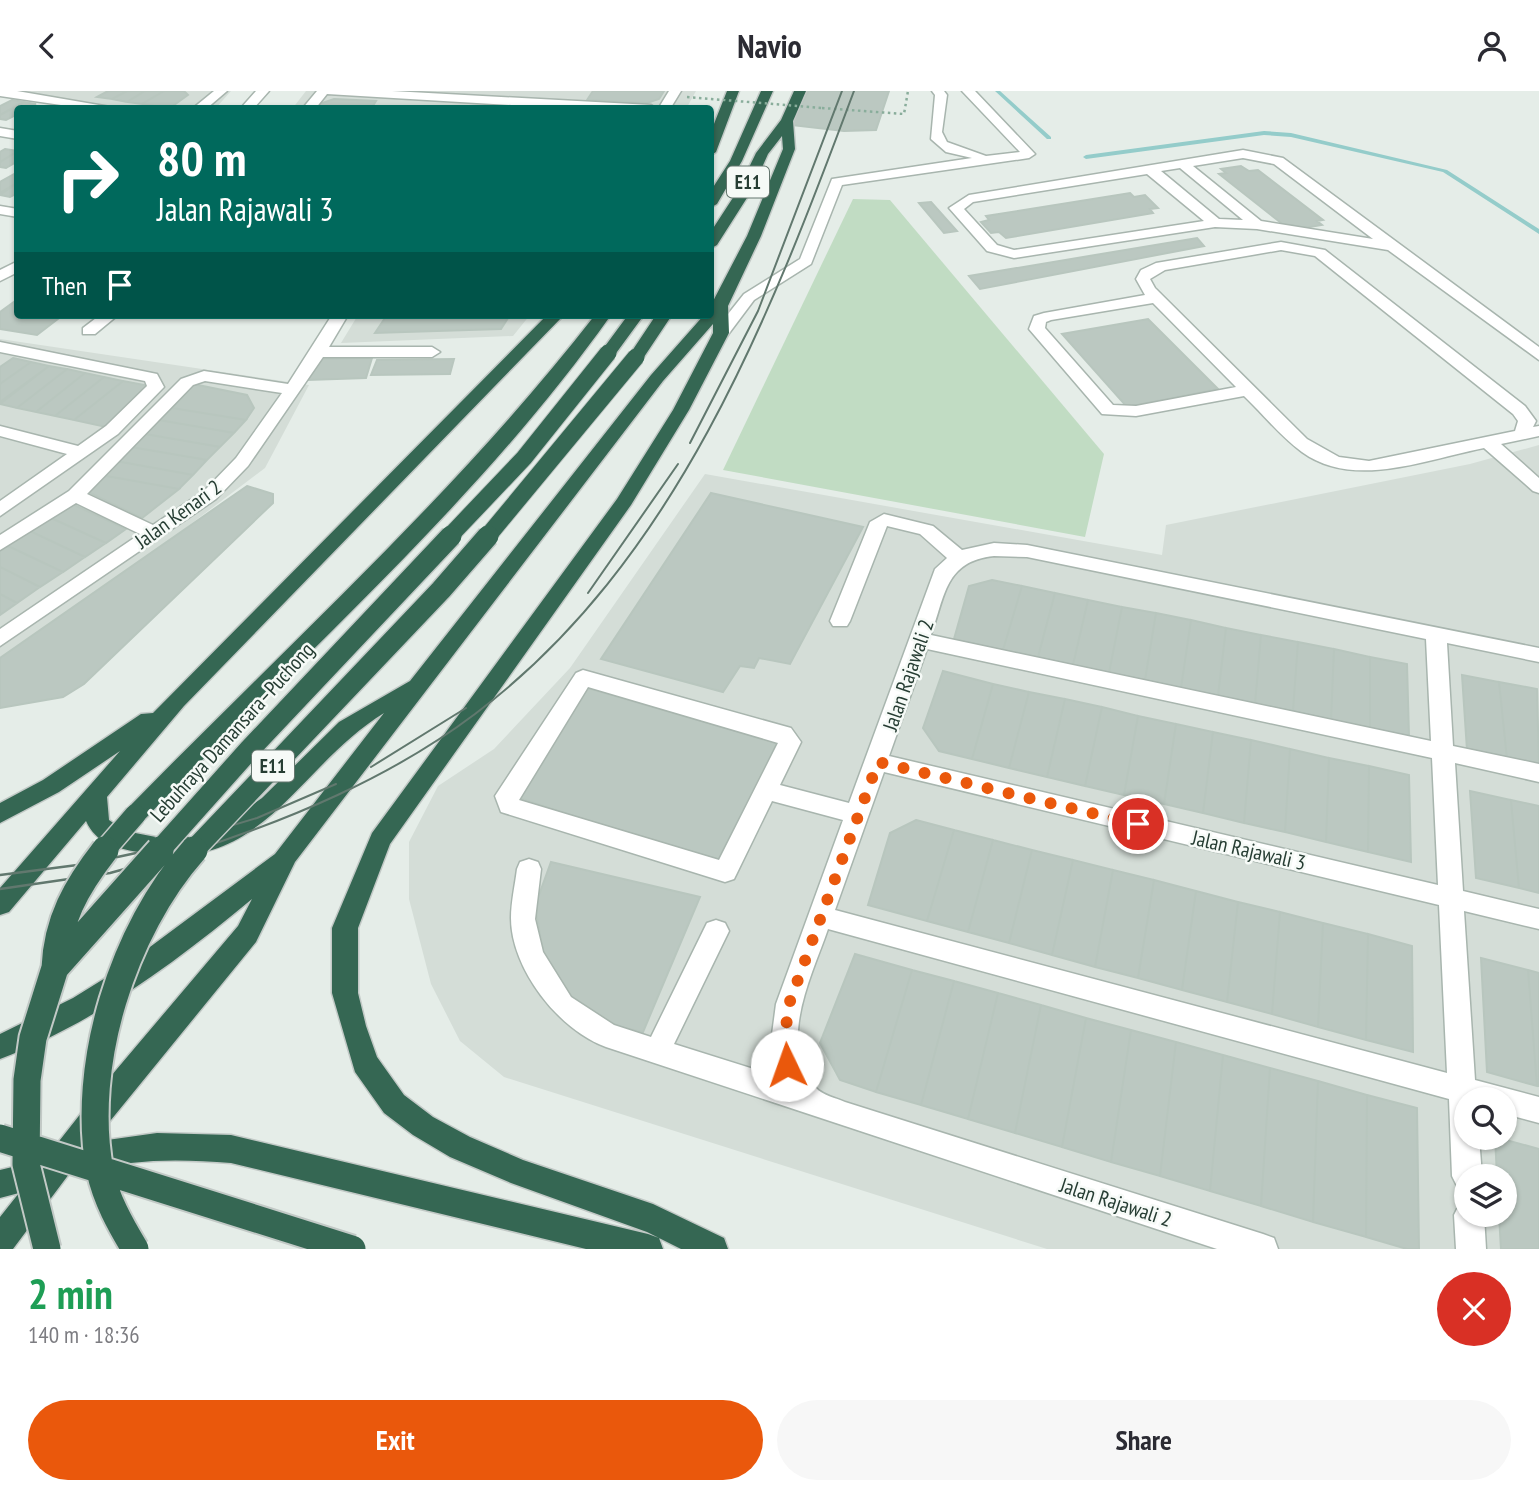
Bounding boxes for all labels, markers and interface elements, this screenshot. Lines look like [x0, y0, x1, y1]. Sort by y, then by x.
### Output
text: Navio [737, 25, 802, 67]
icon: back [28, 27, 66, 65]
icon: person [1473, 27, 1511, 65]
text: 80 m [157, 126, 246, 190]
icon: right [42, 133, 133, 224]
road number: E11 [727, 167, 769, 197]
text: Jalan Rajawali 3 [157, 188, 334, 230]
icon: arrive [101, 266, 139, 304]
text: Then [42, 269, 87, 302]
street label: Jalan Kenari 2 [129, 474, 227, 555]
street label: Jalan Rajawali 2 [876, 616, 940, 735]
street label: Lebuhraya Damansara–Puchong [144, 637, 320, 827]
road number: E11 [252, 751, 294, 781]
pin [1108, 794, 1168, 854]
icon: arrive [1119, 805, 1157, 843]
street label: Jalan Rajawali 3 [1188, 824, 1309, 876]
position arrow [750, 1028, 824, 1102]
map controls [1454, 1087, 1517, 1227]
button: search [1454, 1087, 1517, 1150]
button: layers [1454, 1164, 1517, 1227]
street label: Jalan Rajawali 2 [1056, 1171, 1175, 1233]
text: 2 min [28, 1266, 113, 1321]
button: close [1437, 1272, 1511, 1346]
text: 140 m · 18:36 [28, 1320, 140, 1349]
button: Exit [28, 1400, 763, 1480]
button: Share [777, 1400, 1511, 1480]

